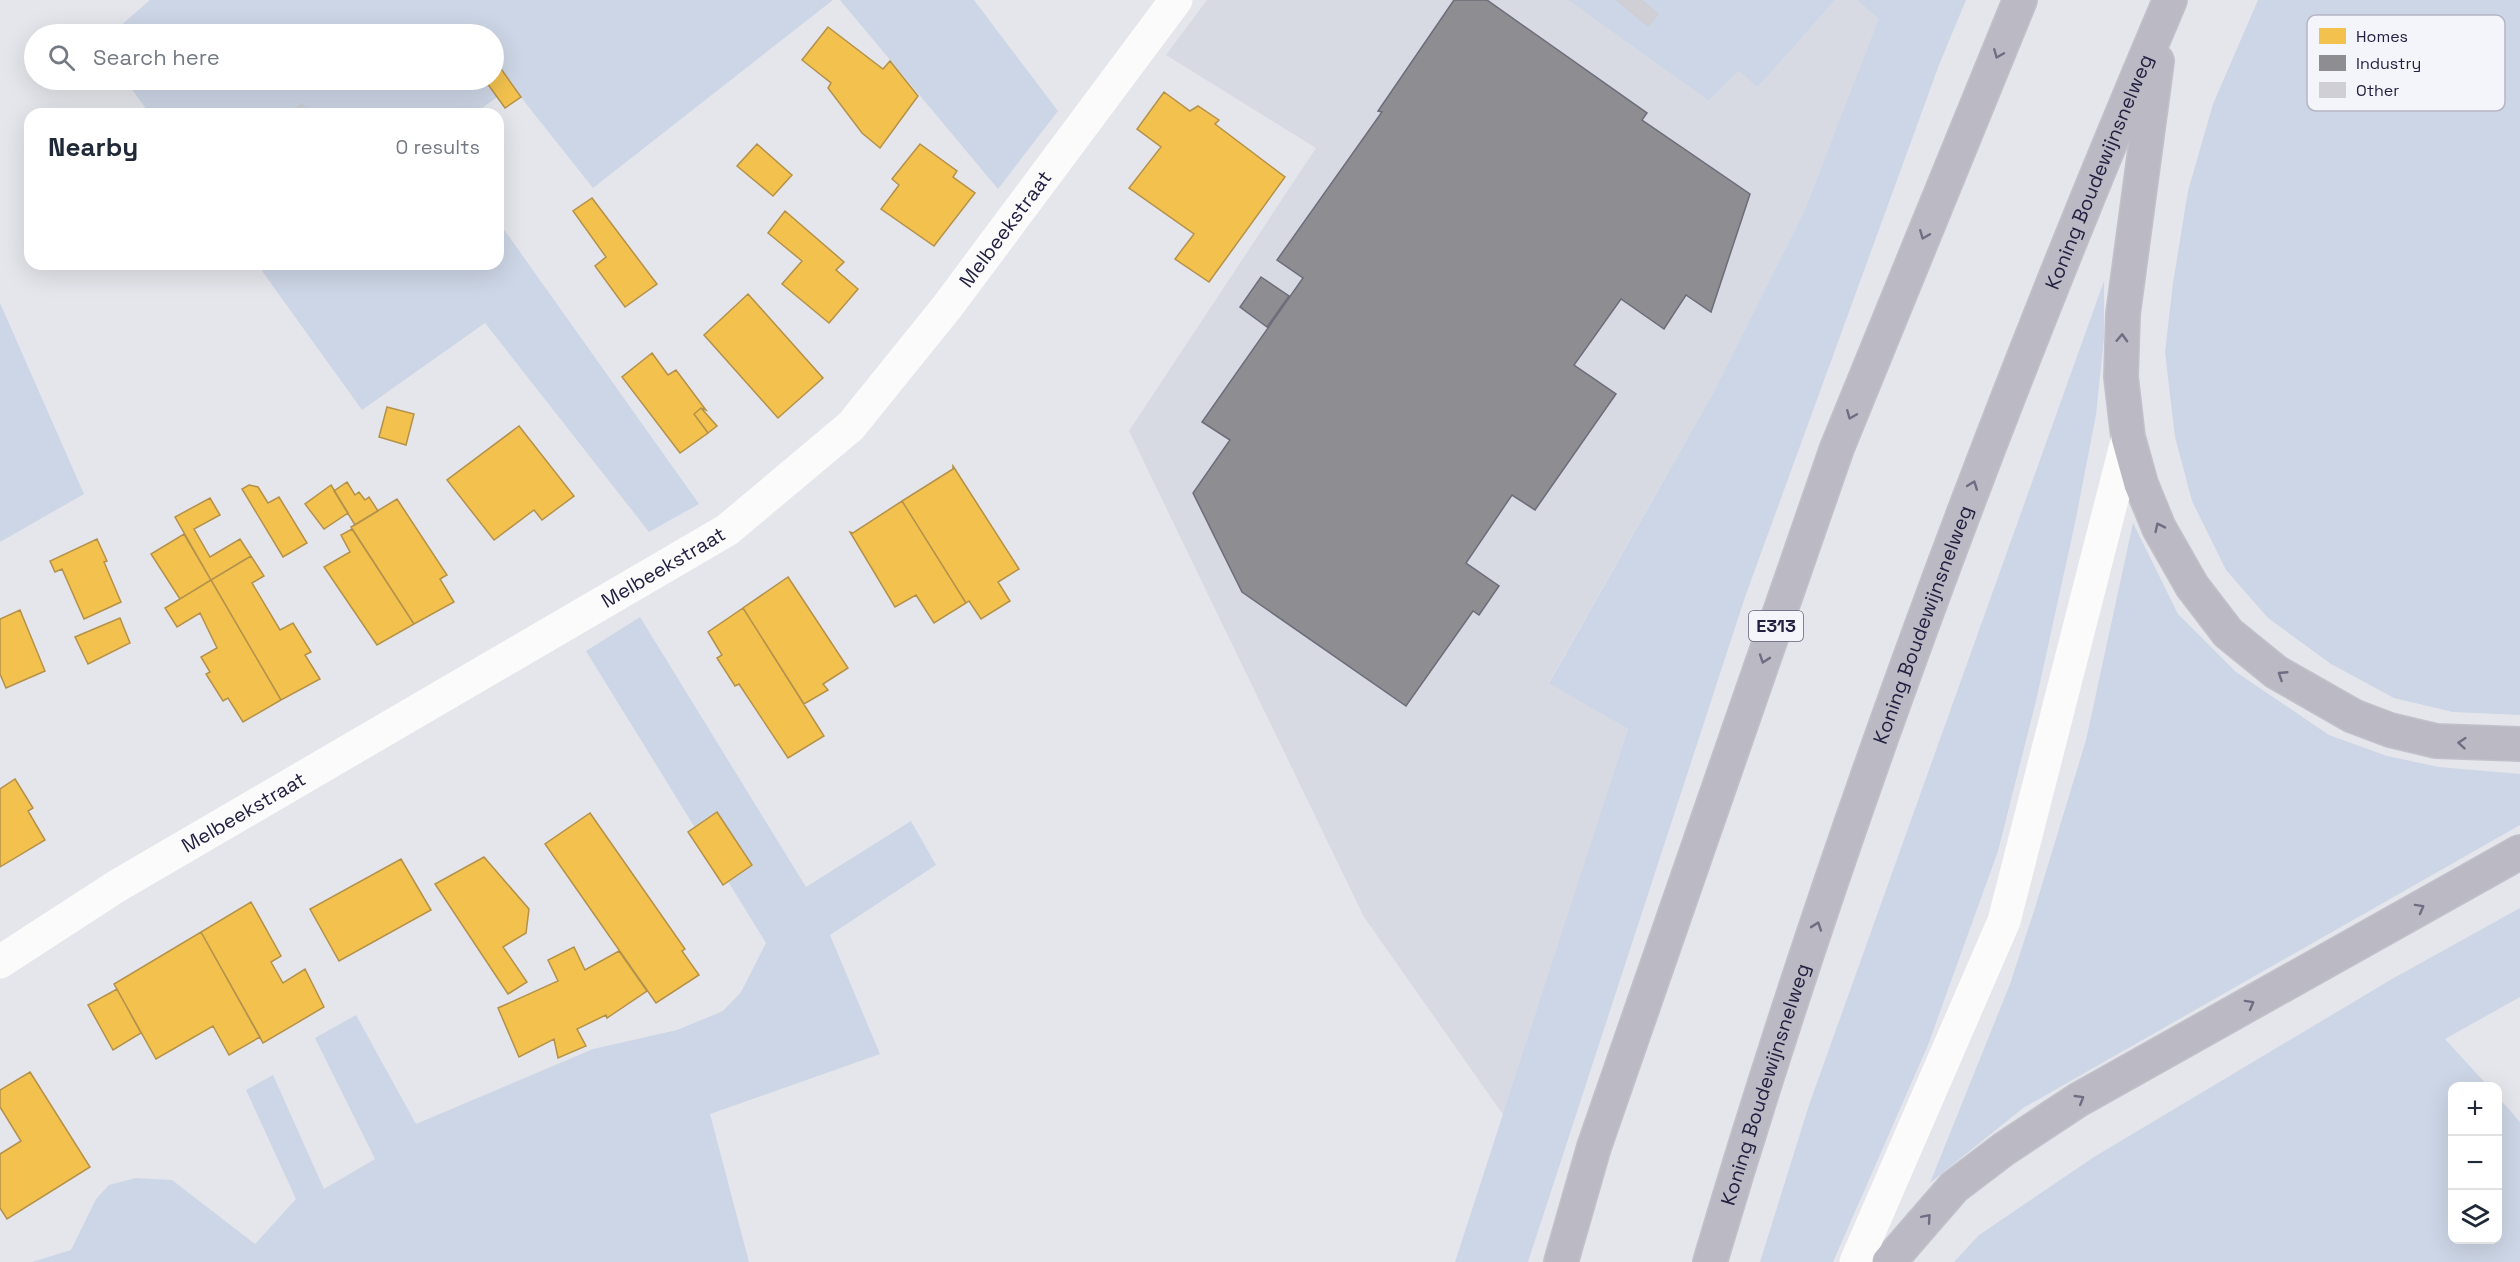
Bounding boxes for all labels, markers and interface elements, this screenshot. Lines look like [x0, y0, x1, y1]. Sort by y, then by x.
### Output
legend [2307, 15, 2505, 111]
search box [24, 24, 504, 90]
text: Homes [2356, 26, 2408, 47]
icon: search [45, 41, 78, 74]
text: Search here [93, 43, 220, 71]
one-way arrow [1993, 48, 2005, 59]
street label: Koning Boudewijnsnelweg [2039, 50, 2159, 293]
text: Industry [2356, 53, 2421, 74]
text: Other [2356, 80, 2399, 101]
text: Nearby [48, 130, 138, 164]
text: 0 results [396, 134, 480, 160]
street label: Melbeekstraat [953, 165, 1057, 293]
one-way arrow [1919, 229, 1931, 240]
one-way arrow [2116, 333, 2129, 342]
one-way arrow [1846, 409, 1858, 420]
one-way arrow [1966, 480, 1979, 491]
street label: Koning Boudewijnsnelweg [1867, 502, 1978, 747]
street label: Melbeekstraat [596, 521, 730, 614]
one-way arrow [2155, 522, 2167, 533]
road number: E313 [1749, 611, 1803, 641]
one-way arrow [1759, 653, 1772, 663]
one-way arrow [2277, 671, 2288, 682]
one-way arrow [2457, 737, 2466, 750]
street label: Melbeekstraat [177, 766, 310, 859]
one-way arrow [2414, 904, 2425, 915]
one-way arrow [1810, 921, 1823, 932]
street label: Koning Boudewijnsnelweg [1715, 960, 1816, 1208]
one-way arrow [2244, 999, 2255, 1011]
map controls [2448, 1082, 2502, 1244]
button: + [2448, 1082, 2502, 1136]
one-way arrow [2074, 1094, 2084, 1106]
button: − [2448, 1136, 2502, 1190]
button: layers [2448, 1190, 2502, 1244]
one-way arrow [1920, 1214, 1931, 1225]

